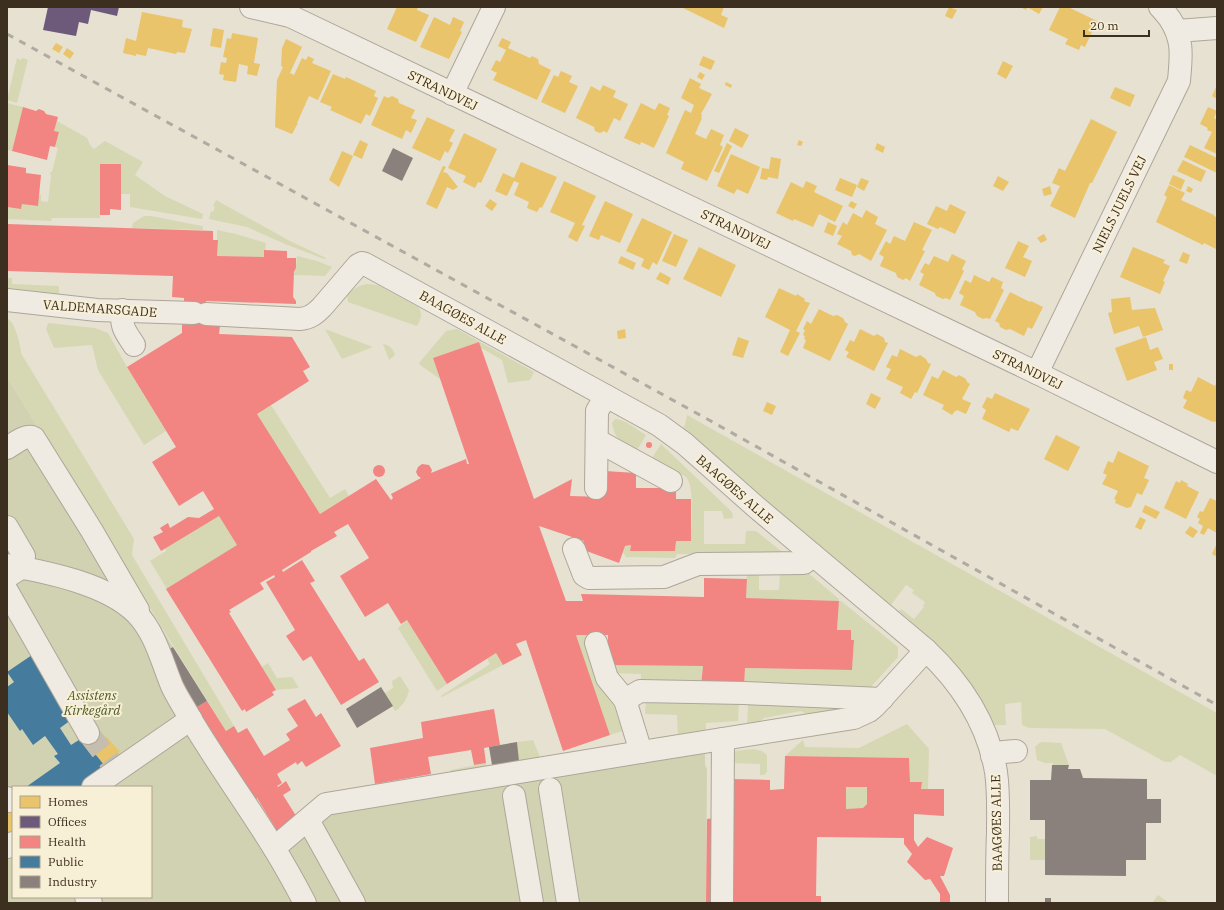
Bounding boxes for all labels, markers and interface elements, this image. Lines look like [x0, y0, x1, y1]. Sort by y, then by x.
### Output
scale bar [1084, 12, 1149, 38]
text: 20 m [1090, 18, 1119, 33]
street label: STRANDVEJ [405, 66, 481, 115]
street label: NIELS JUELS VEJ [1088, 153, 1150, 256]
street label: STRANDVEJ [698, 205, 774, 254]
street label: BAAGØES ALLE [416, 287, 509, 348]
street label: VALDEMARSGADE [42, 296, 158, 321]
street label: STRANDVEJ [990, 345, 1066, 394]
street label: BAAGØES ALLE [693, 451, 777, 528]
park label: Assistens Kirkegård [63, 687, 121, 719]
street label: BAAGØES ALLE [987, 774, 1006, 872]
legend [12, 786, 152, 898]
text: Homes [48, 794, 88, 809]
text: Offices [48, 814, 87, 829]
text: Health [48, 834, 86, 849]
text: Public [48, 854, 84, 869]
text: Industry [48, 874, 97, 889]

